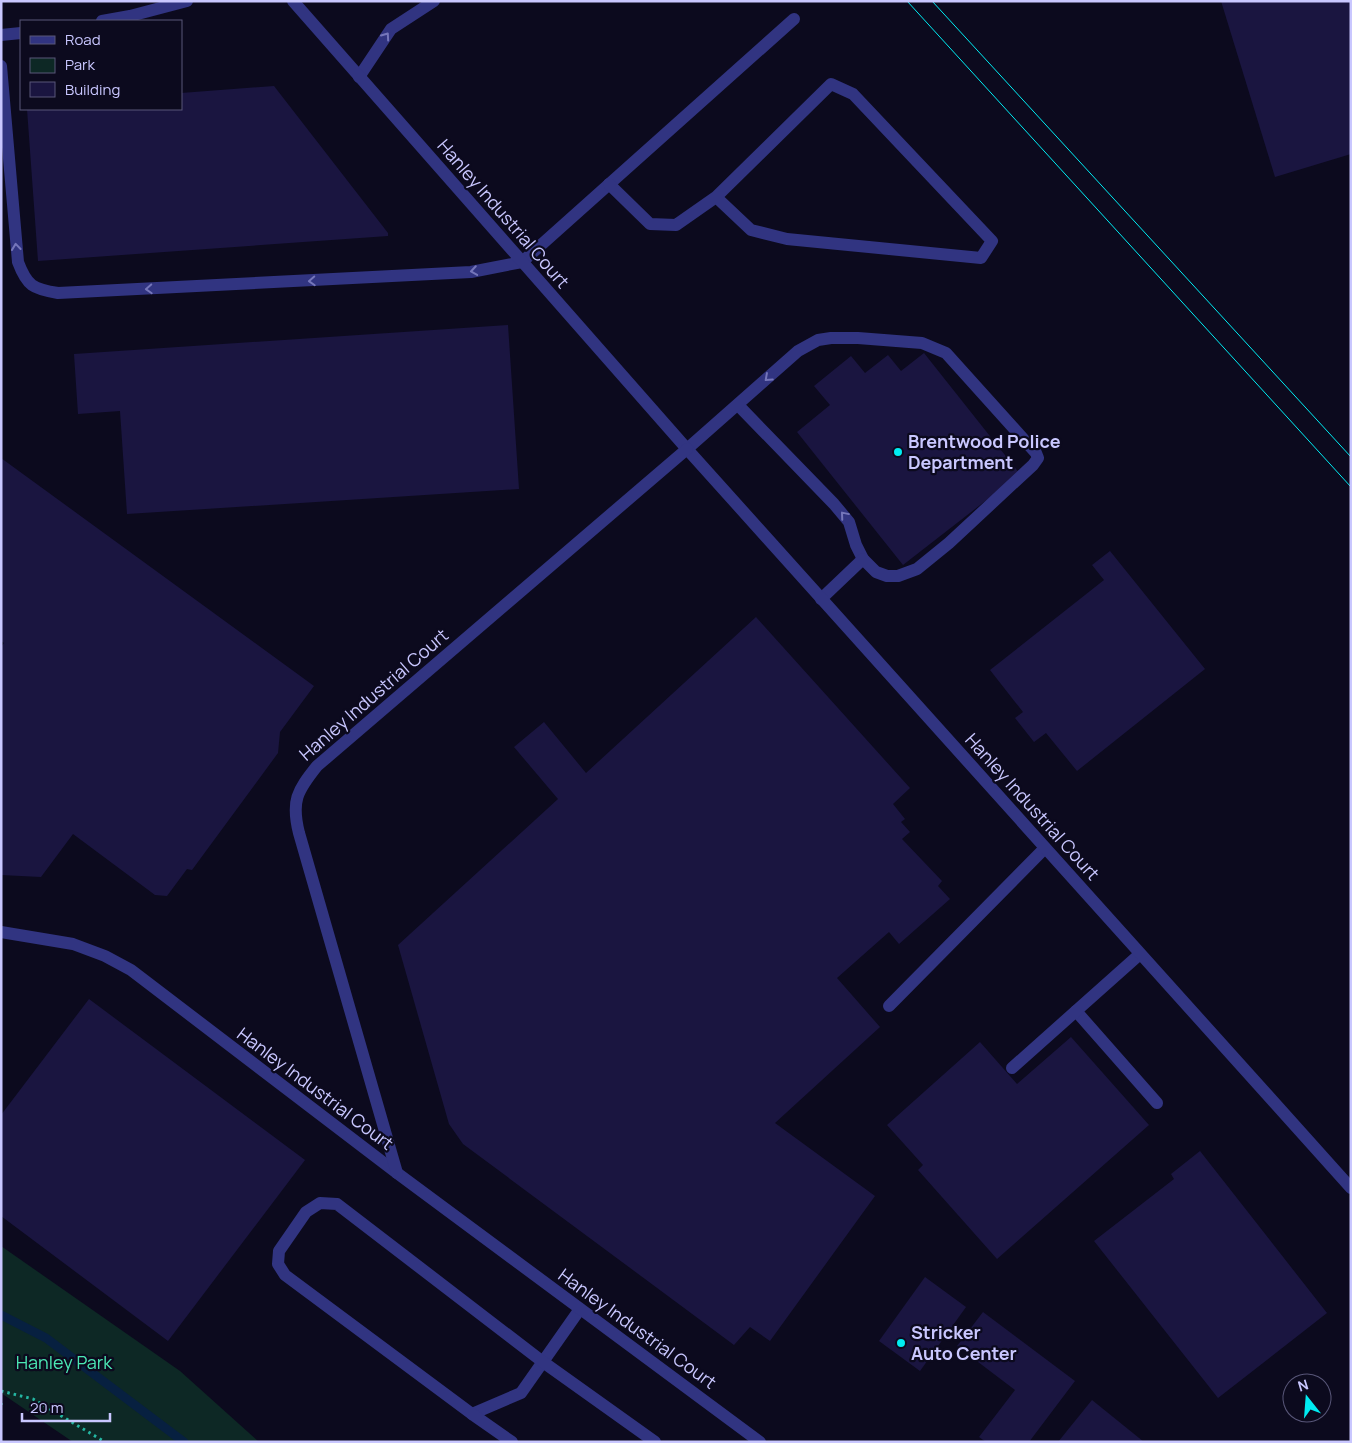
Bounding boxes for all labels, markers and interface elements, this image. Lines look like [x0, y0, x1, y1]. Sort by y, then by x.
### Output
legend [20, 20, 182, 110]
text: Road [65, 29, 101, 50]
one-way arrow [380, 32, 389, 42]
text: Park [65, 54, 95, 75]
text: Building [65, 79, 120, 100]
street label: Hanley Industrial Court [432, 134, 575, 293]
one-way arrow [11, 242, 22, 250]
one-way arrow [470, 266, 478, 276]
one-way arrow [308, 275, 316, 286]
one-way arrow [145, 283, 153, 294]
one-way arrow [765, 372, 774, 381]
place label: Brentwood Police Department [908, 429, 1061, 474]
marker: Brentwood Police Department [892, 446, 904, 458]
one-way arrow [841, 512, 849, 521]
street label: Hanley Industrial Court [294, 623, 453, 766]
street label: Hanley Industrial Court [960, 728, 1105, 885]
street label: Hanley Industrial Court [233, 1021, 399, 1155]
street label: Hanley Industrial Court [554, 1263, 721, 1394]
place label: Stricker Auto Center [911, 1320, 1017, 1365]
marker: Stricker Auto Center [895, 1337, 907, 1349]
park label: Hanley Park [16, 1350, 113, 1374]
north arrow [1282, 1373, 1332, 1423]
text: N [1295, 1375, 1311, 1396]
scale bar [22, 1390, 110, 1422]
text: 20 m [30, 1397, 63, 1418]

